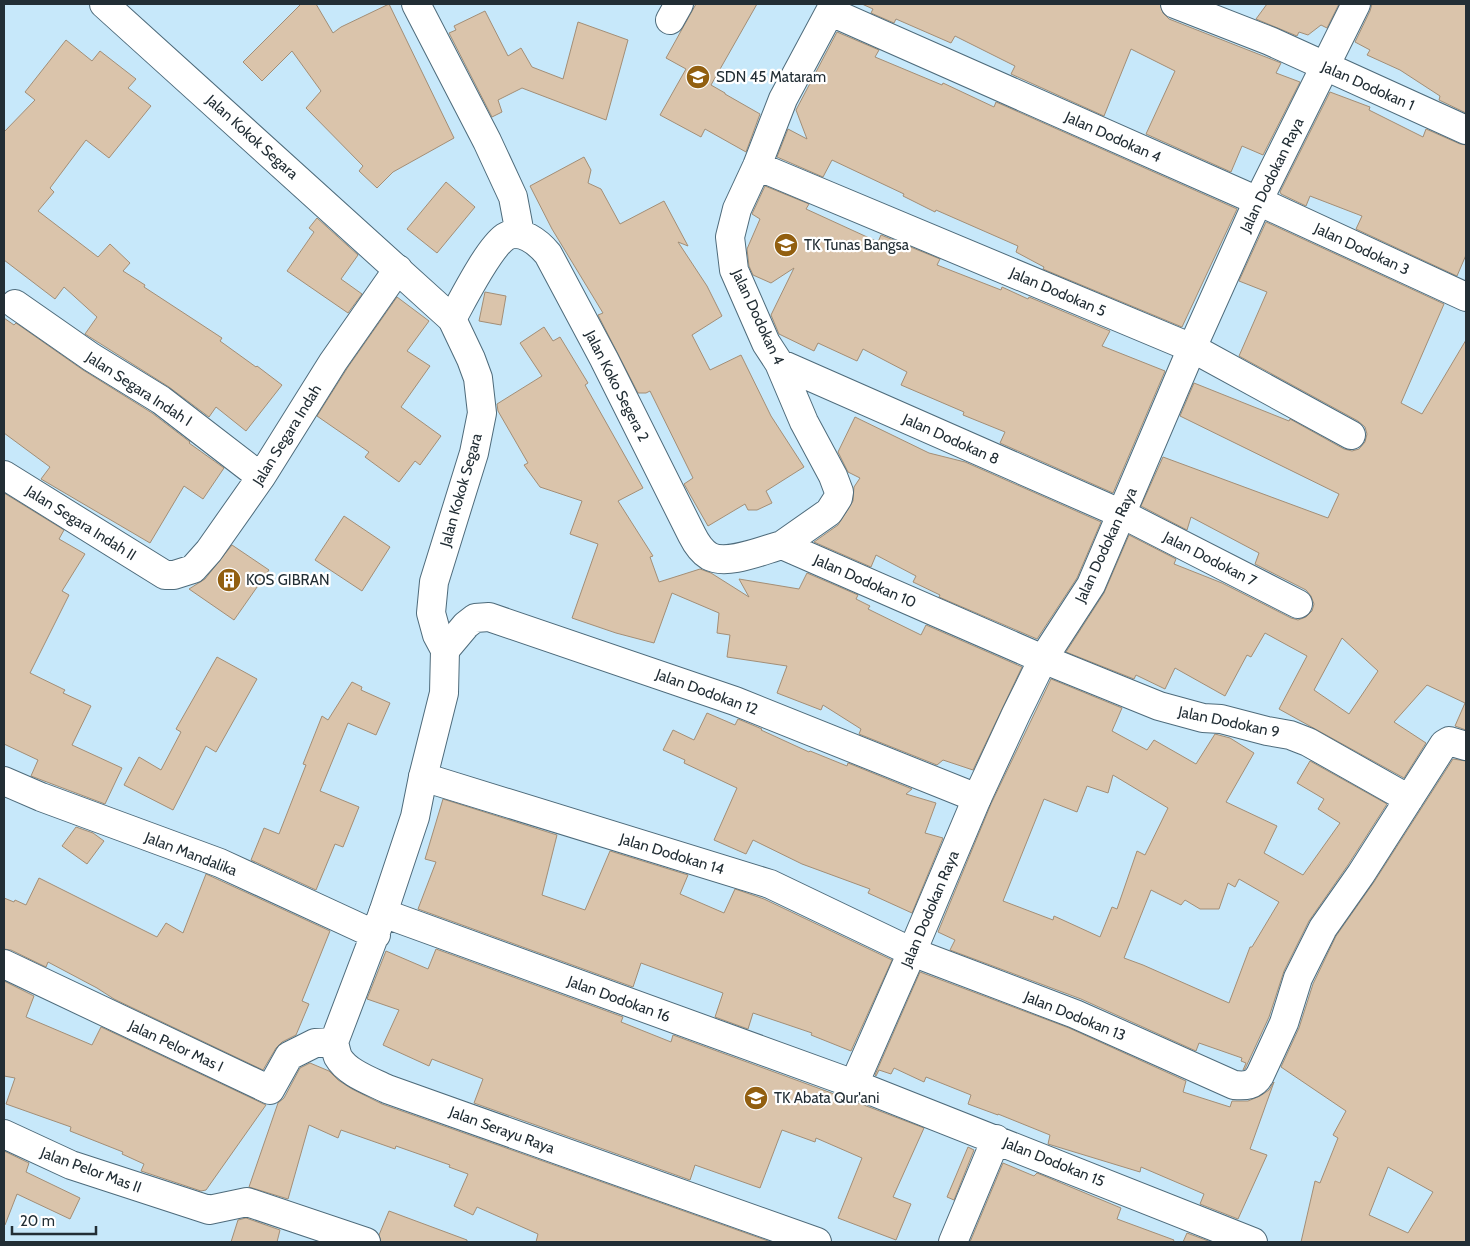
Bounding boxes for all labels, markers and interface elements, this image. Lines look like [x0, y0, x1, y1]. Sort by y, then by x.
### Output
street label: Jalan Dodokan 1 [1318, 57, 1417, 114]
school or university icon: SDN 45 Mataram [685, 64, 711, 90]
place label: SDN 45 Mataram [716, 68, 826, 86]
street label: Jalan Kokok Segara [202, 90, 302, 183]
street label: Jalan Dodokan 4 [1061, 107, 1164, 166]
street label: Jalan Dodokan Raya [1236, 114, 1308, 236]
street label: Jalan Dodokan 3 [1311, 219, 1412, 279]
school or university icon: TK Tunas Bangsa [773, 232, 799, 258]
place label: TK Tunas Bangsa [804, 236, 910, 254]
street label: Jalan Dodokan 5 [1006, 263, 1109, 320]
street label: Jalan Dodokan 4 [728, 265, 788, 368]
street label: Jalan Koko Segera 2 [581, 327, 653, 445]
street label: Jalan Segara Indah I [82, 348, 195, 430]
street label: Jalan Segara Indah [248, 381, 325, 490]
street label: Jalan Dodokan 8 [899, 409, 1002, 468]
street label: Jalan Kokok Segara [436, 430, 486, 550]
street label: Jalan Segara Indah II [22, 481, 139, 564]
street label: Jalan Dodokan Raya [1071, 484, 1141, 606]
street label: Jalan Dodokan 7 [1160, 527, 1260, 590]
street label: Jalan Dodokan 10 [810, 550, 919, 612]
building icon: KOS GIBRAN [216, 567, 242, 593]
place label: KOS GIBRAN [246, 571, 329, 589]
street label: Jalan Dodokan 12 [653, 665, 761, 719]
street label: Jalan Dodokan 9 [1176, 702, 1281, 742]
street label: Jalan Mandalika [141, 828, 240, 880]
street label: Jalan Dodokan 14 [617, 829, 727, 879]
street label: Jalan Dodokan Raya [897, 847, 963, 971]
street label: Jalan Dodokan 16 [564, 972, 673, 1026]
street label: Jalan Dodokan 13 [1021, 987, 1128, 1045]
street label: Jalan Pelor Mas I [125, 1016, 226, 1076]
school or university icon: TK Abata Qur'ani [743, 1085, 769, 1111]
place label: TK Abata Qur'ani [774, 1089, 879, 1107]
street label: Jalan Serayu Raya [446, 1102, 558, 1158]
street label: Jalan Dodokan 15 [1000, 1133, 1107, 1191]
street label: Jalan Pelor Mas II [37, 1143, 144, 1197]
scale bar [12, 1204, 96, 1236]
text: 20 m [20, 1212, 55, 1230]

